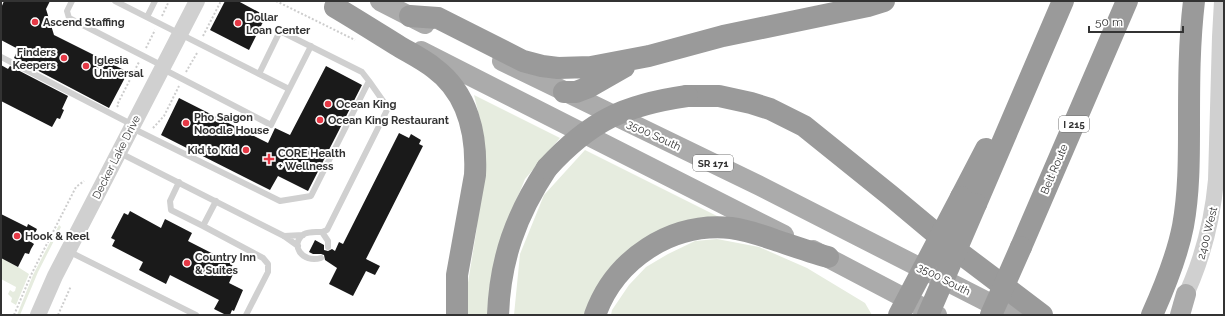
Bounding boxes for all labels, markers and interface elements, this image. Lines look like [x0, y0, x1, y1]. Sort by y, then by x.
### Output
scale bar [1089, 8, 1183, 34]
place label: Dollar Loan Center [246, 11, 311, 37]
text: 50 m [1095, 15, 1123, 29]
place label: Ascend Staffing [43, 16, 125, 29]
marker: Ascend Staffing [30, 17, 40, 27]
marker: Dollar Loan Center [233, 18, 243, 28]
place label: Finders Keepers [13, 46, 57, 72]
marker: Finders Keepers [59, 53, 69, 63]
place label: Iglesia Universal [94, 54, 144, 80]
marker: Iglesia Universal [81, 61, 91, 71]
place label: Ocean King [336, 98, 396, 111]
marker: Ocean King [323, 99, 333, 109]
place label: Pho Saigon Noodle House [194, 111, 269, 137]
street label: Decker Lake Drive [90, 113, 143, 201]
place label: Ocean King Restaurant [328, 114, 450, 127]
marker: Ocean King Restaurant [315, 115, 325, 125]
road number: I 215 [1059, 116, 1089, 132]
street label: 3500 South [625, 117, 683, 154]
marker: Pho Saigon Noodle House [181, 118, 191, 128]
street label: Belt Route [1038, 142, 1071, 196]
place label: Kid to Kid [187, 144, 238, 157]
marker: Kid to Kid [241, 145, 251, 155]
place label: CORE Health + Wellness [278, 147, 346, 173]
marker: CORE Health + Wellness [263, 153, 275, 165]
road number: SR 171 [693, 155, 733, 171]
street label: 2400 West [1195, 205, 1220, 261]
place label: Hook & Reel [25, 230, 90, 243]
marker: Hook & Reel [12, 231, 22, 241]
place label: Country Inn & Suites [195, 251, 256, 277]
marker: Country Inn & Suites [182, 258, 192, 268]
street label: 3500 South [915, 260, 973, 298]

